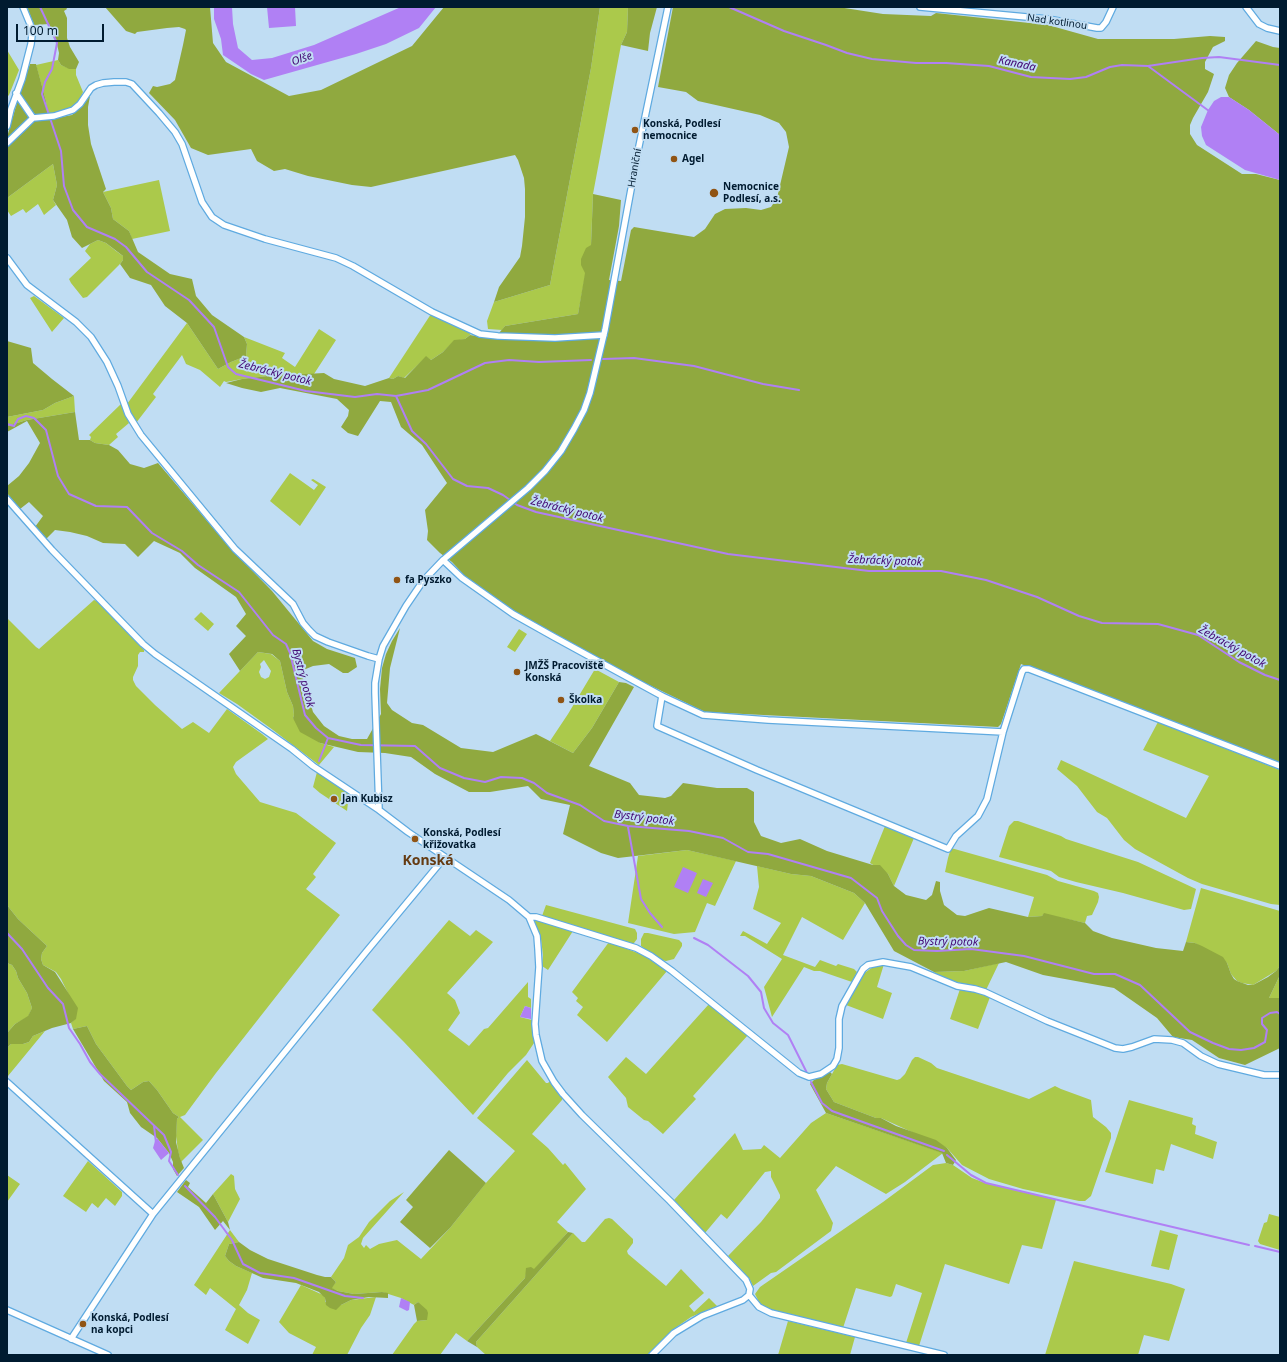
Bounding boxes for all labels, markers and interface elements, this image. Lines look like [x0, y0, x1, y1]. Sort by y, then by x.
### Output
street label: Nad kotlinou [1026, 12, 1088, 32]
scale bar [18, 16, 106, 42]
text: 100 m [23, 22, 58, 39]
water label: Olše [290, 49, 314, 69]
water label: Kanada [997, 54, 1037, 74]
place label: Konská, Podlesí nemocnice [643, 118, 721, 142]
marker: Konská, Podlesí nemocnice [630, 125, 640, 135]
street label: Hraniční [626, 148, 644, 188]
place label: Agel [682, 153, 704, 165]
marker: Agel [669, 154, 679, 164]
place label: Nemocnice Podlesí, a.s. [723, 181, 781, 204]
marker: Nemocnice Podlesí, a.s. [708, 187, 720, 199]
water label: Žebrácký potok [237, 358, 313, 388]
water label: Žebrácký potok [529, 495, 605, 525]
water label: Žebrácký potok [848, 553, 922, 569]
place label: fa Pyszko [405, 574, 452, 586]
marker: fa Pyszko [392, 575, 402, 585]
water label: Žebrácký potok [1196, 623, 1268, 671]
water label: Bystrý potok [289, 647, 317, 709]
place label: JMŽŠ Pracoviště Konská [525, 660, 603, 684]
marker: JMŽŠ Pracoviště Konská [512, 667, 522, 677]
place label: Školka [569, 694, 602, 706]
marker: Školka [556, 695, 566, 705]
place label: Jan Kubisz [342, 793, 393, 805]
marker: Jan Kubisz [329, 794, 339, 804]
water label: Bystrý potok [613, 808, 675, 828]
place label: Konská, Podlesí křižovatka [423, 827, 501, 850]
marker: Konská, Podlesí křižovatka [410, 834, 420, 844]
district label: Konská [402, 853, 454, 869]
water label: Bystrý potok [918, 935, 978, 949]
place label: Konská, Podlesí na kopci [91, 1312, 169, 1336]
marker: Konská, Podlesí na kopci [78, 1319, 88, 1329]

